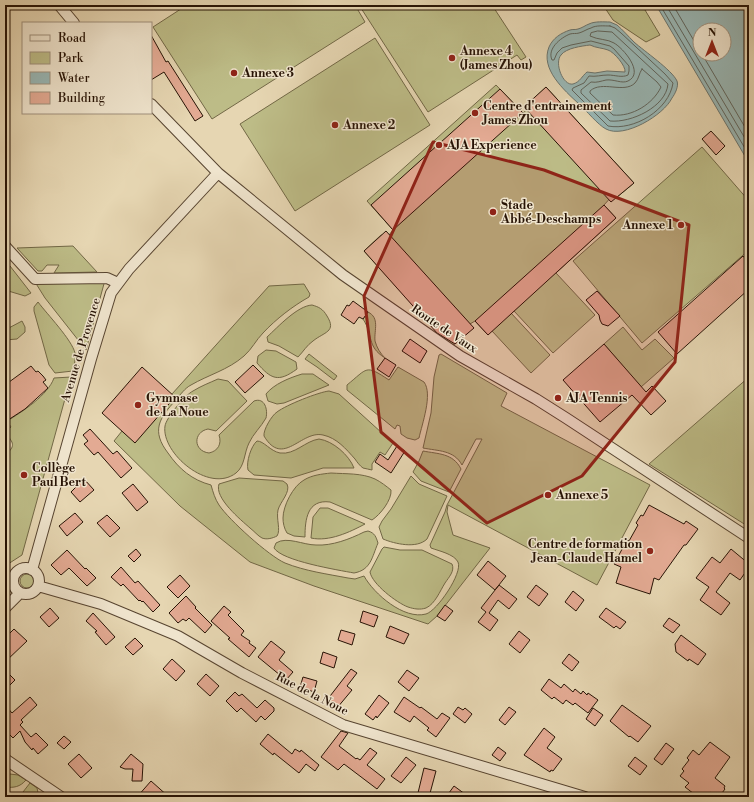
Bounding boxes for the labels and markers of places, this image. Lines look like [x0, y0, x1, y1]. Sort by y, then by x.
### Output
place label: Annexe 4 (James Zhou) [459, 44, 533, 73]
marker: Annexe 4 (James Zhou) [447, 53, 457, 63]
place label: Annexe 3 [241, 66, 294, 81]
marker: Annexe 3 [229, 68, 239, 78]
place label: Centre d'entrainement James Zhou [481, 99, 612, 128]
marker: Centre d'entrainement James Zhou [470, 108, 480, 118]
place label: Annexe 2 [342, 118, 395, 133]
marker: Annexe 2 [330, 120, 340, 130]
place label: AJA Experience [446, 138, 537, 153]
marker: AJA Experience [434, 140, 444, 150]
place label: Stade Abbé-Deschamps [500, 198, 601, 227]
marker: Stade Abbé-Deschamps [488, 207, 498, 217]
place label: Annexe 1 [621, 218, 673, 233]
marker: Annexe 1 [676, 220, 686, 230]
place label: Gymnase de La Noue [146, 391, 209, 420]
place label: AJA Tennis [565, 391, 627, 406]
marker: AJA Tennis [553, 393, 563, 403]
marker: Gymnase de La Noue [133, 400, 143, 410]
place label: Collège Paul Bert [32, 461, 86, 490]
marker: Collège Paul Bert [19, 470, 29, 480]
place label: Annexe 5 [555, 488, 609, 503]
marker: Annexe 5 [543, 490, 553, 500]
place label: Centre de formation Jean-Claude Hamel [528, 537, 643, 566]
marker: Centre de formation Jean-Claude Hamel [645, 546, 655, 556]

